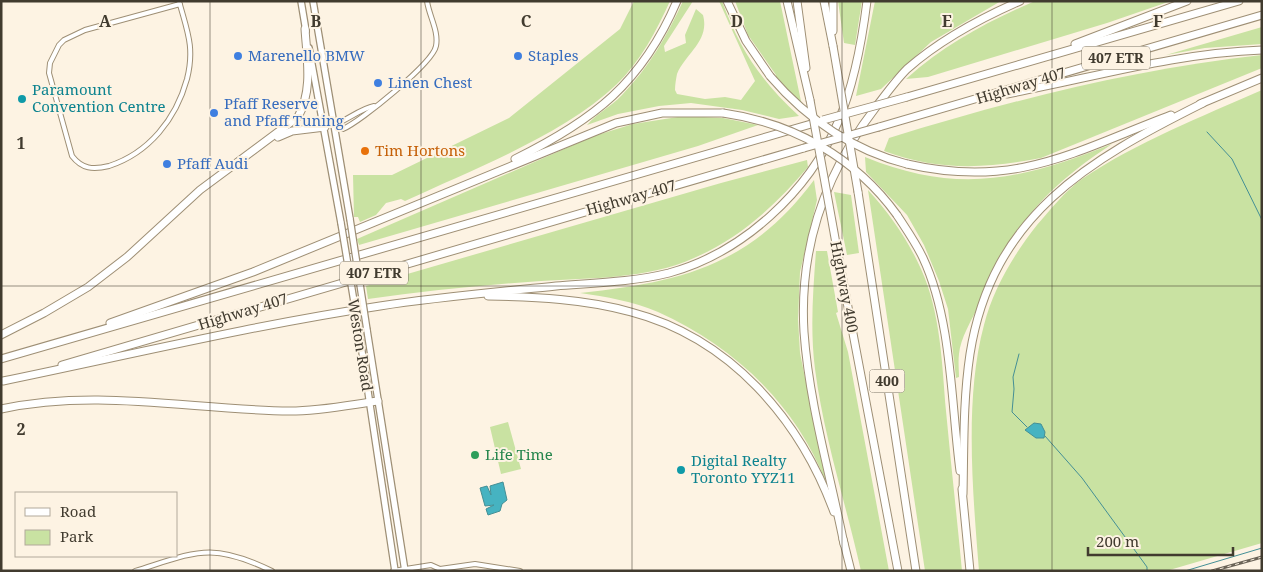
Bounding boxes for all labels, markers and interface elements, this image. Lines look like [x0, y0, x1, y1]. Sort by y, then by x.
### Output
text: A [99, 10, 112, 32]
text: B [311, 10, 322, 32]
text: C [521, 10, 532, 32]
text: D [731, 10, 743, 32]
text: E [942, 10, 952, 32]
text: F [1153, 10, 1163, 32]
place label: Marenello BMW [248, 45, 365, 65]
place label: Staples [528, 45, 579, 65]
road number: 407 ETR [1082, 46, 1150, 70]
marker: Marenello BMW [232, 50, 244, 62]
marker: Staples [512, 50, 524, 62]
street label: Highway 407 [973, 62, 1068, 108]
place label: Linen Chest [388, 72, 472, 92]
marker: Linen Chest [372, 77, 384, 89]
place label: Paramount Convention Centre [32, 79, 166, 116]
marker: Paramount Convention Centre [16, 93, 28, 105]
place label: Pfaff Reserve and Pfaff Tuning [224, 93, 344, 130]
marker: Pfaff Reserve and Pfaff Tuning [208, 107, 220, 119]
text: 1 [16, 132, 26, 154]
place label: Tim Hortons [375, 140, 465, 160]
marker: Tim Hortons [359, 145, 371, 157]
place label: Pfaff Audi [177, 153, 249, 173]
marker: Pfaff Audi [161, 158, 173, 170]
street label: Highway 407 [583, 175, 678, 219]
street label: Highway 400 [826, 239, 864, 334]
road number: 407 ETR [340, 262, 408, 284]
street label: Highway 407 [195, 288, 290, 334]
street label: Weston Road [344, 297, 378, 392]
road number: 400 [870, 370, 904, 392]
text: 2 [16, 418, 26, 440]
place label: Life Time [485, 444, 553, 464]
marker: Life Time [469, 449, 481, 461]
place label: Digital Realty Toronto YYZ11 [691, 450, 796, 487]
marker: Digital Realty Toronto YYZ11 [675, 464, 687, 476]
legend [15, 492, 178, 557]
text: Road [60, 501, 96, 521]
scale bar [1088, 524, 1233, 556]
text: Park [60, 526, 94, 546]
text: 200 m [1096, 531, 1139, 551]

